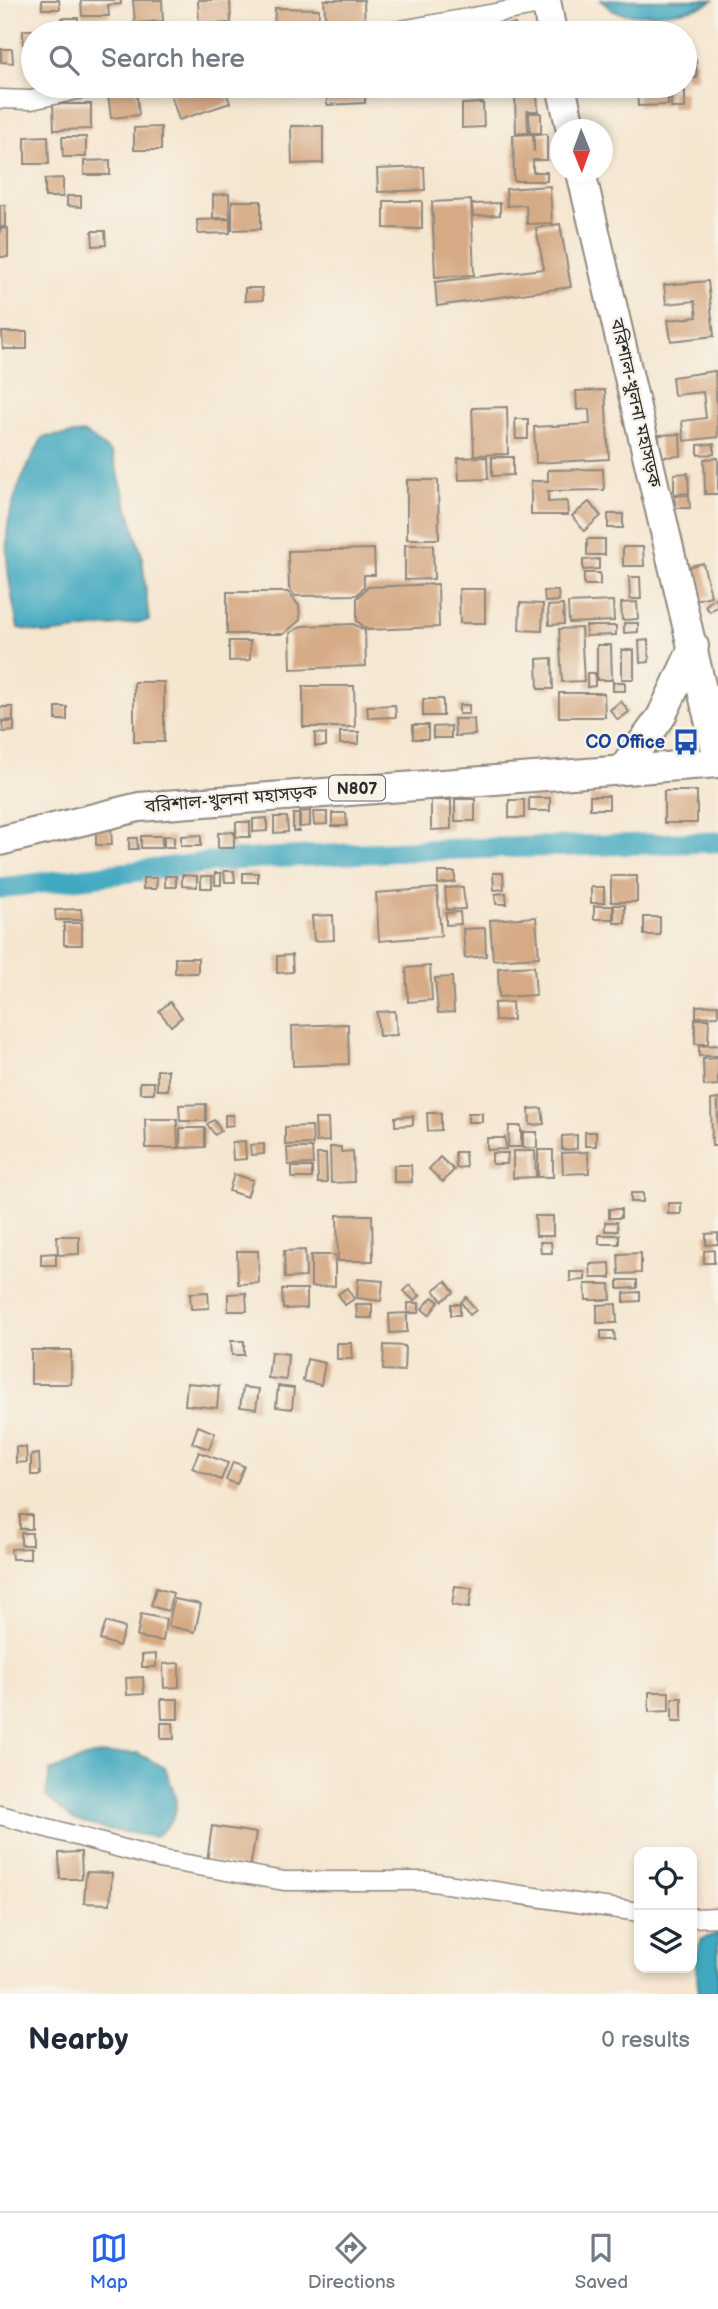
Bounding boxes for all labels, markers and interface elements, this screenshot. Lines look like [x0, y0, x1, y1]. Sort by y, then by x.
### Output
search box [21, 21, 697, 98]
icon: search [45, 41, 83, 79]
text: Search here [101, 44, 245, 75]
north arrow [550, 119, 613, 182]
street label: বরিশাল-খুলনা মহাসড়ক [606, 316, 665, 490]
bus stop icon: CO Office [671, 727, 701, 757]
place label: CO Office [586, 732, 665, 753]
road number: N807 [329, 776, 385, 800]
street label: বরিশাল-খুলনা মহাসড়ক [143, 781, 318, 818]
map controls [634, 1847, 697, 1973]
button: locate [634, 1847, 697, 1910]
button: layers [634, 1910, 697, 1973]
text: Nearby [28, 2022, 128, 2058]
text: 0 results [601, 2026, 690, 2054]
tab: Map [90, 2229, 128, 2294]
tab: Directions [308, 2229, 395, 2294]
tab: Saved [575, 2229, 628, 2294]

